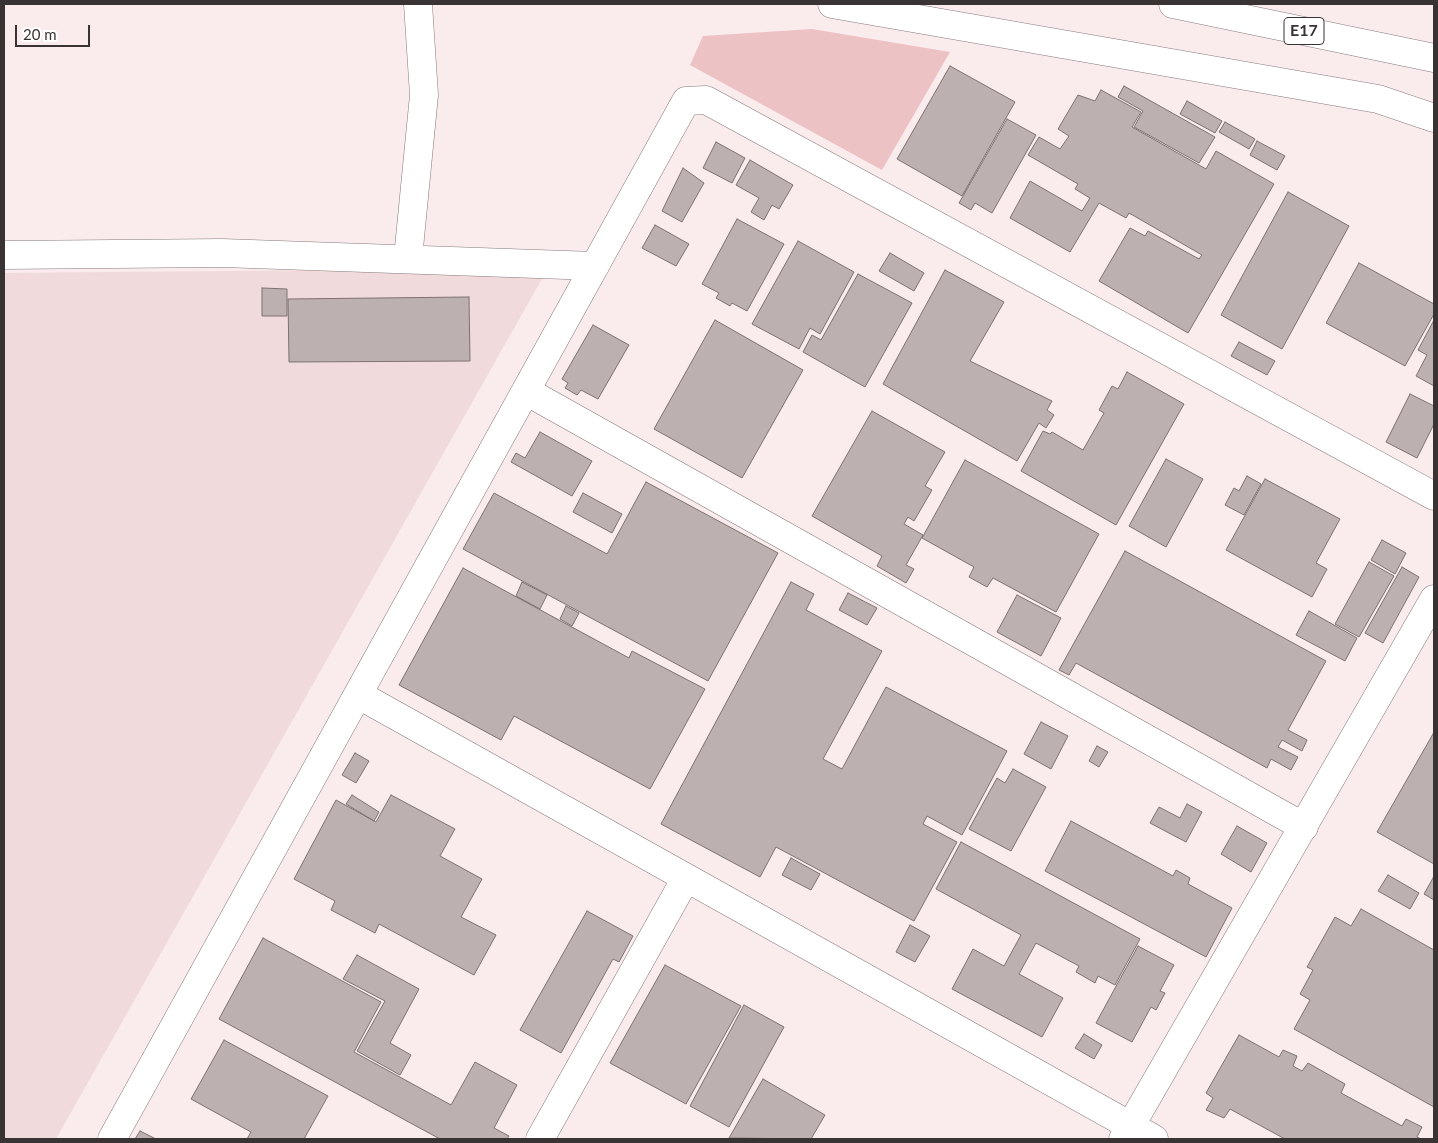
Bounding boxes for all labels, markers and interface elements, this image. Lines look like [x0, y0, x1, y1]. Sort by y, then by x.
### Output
scale bar [18, 15, 92, 47]
road number: E17 [1284, 18, 1324, 44]
text: 20 m [23, 25, 57, 43]

